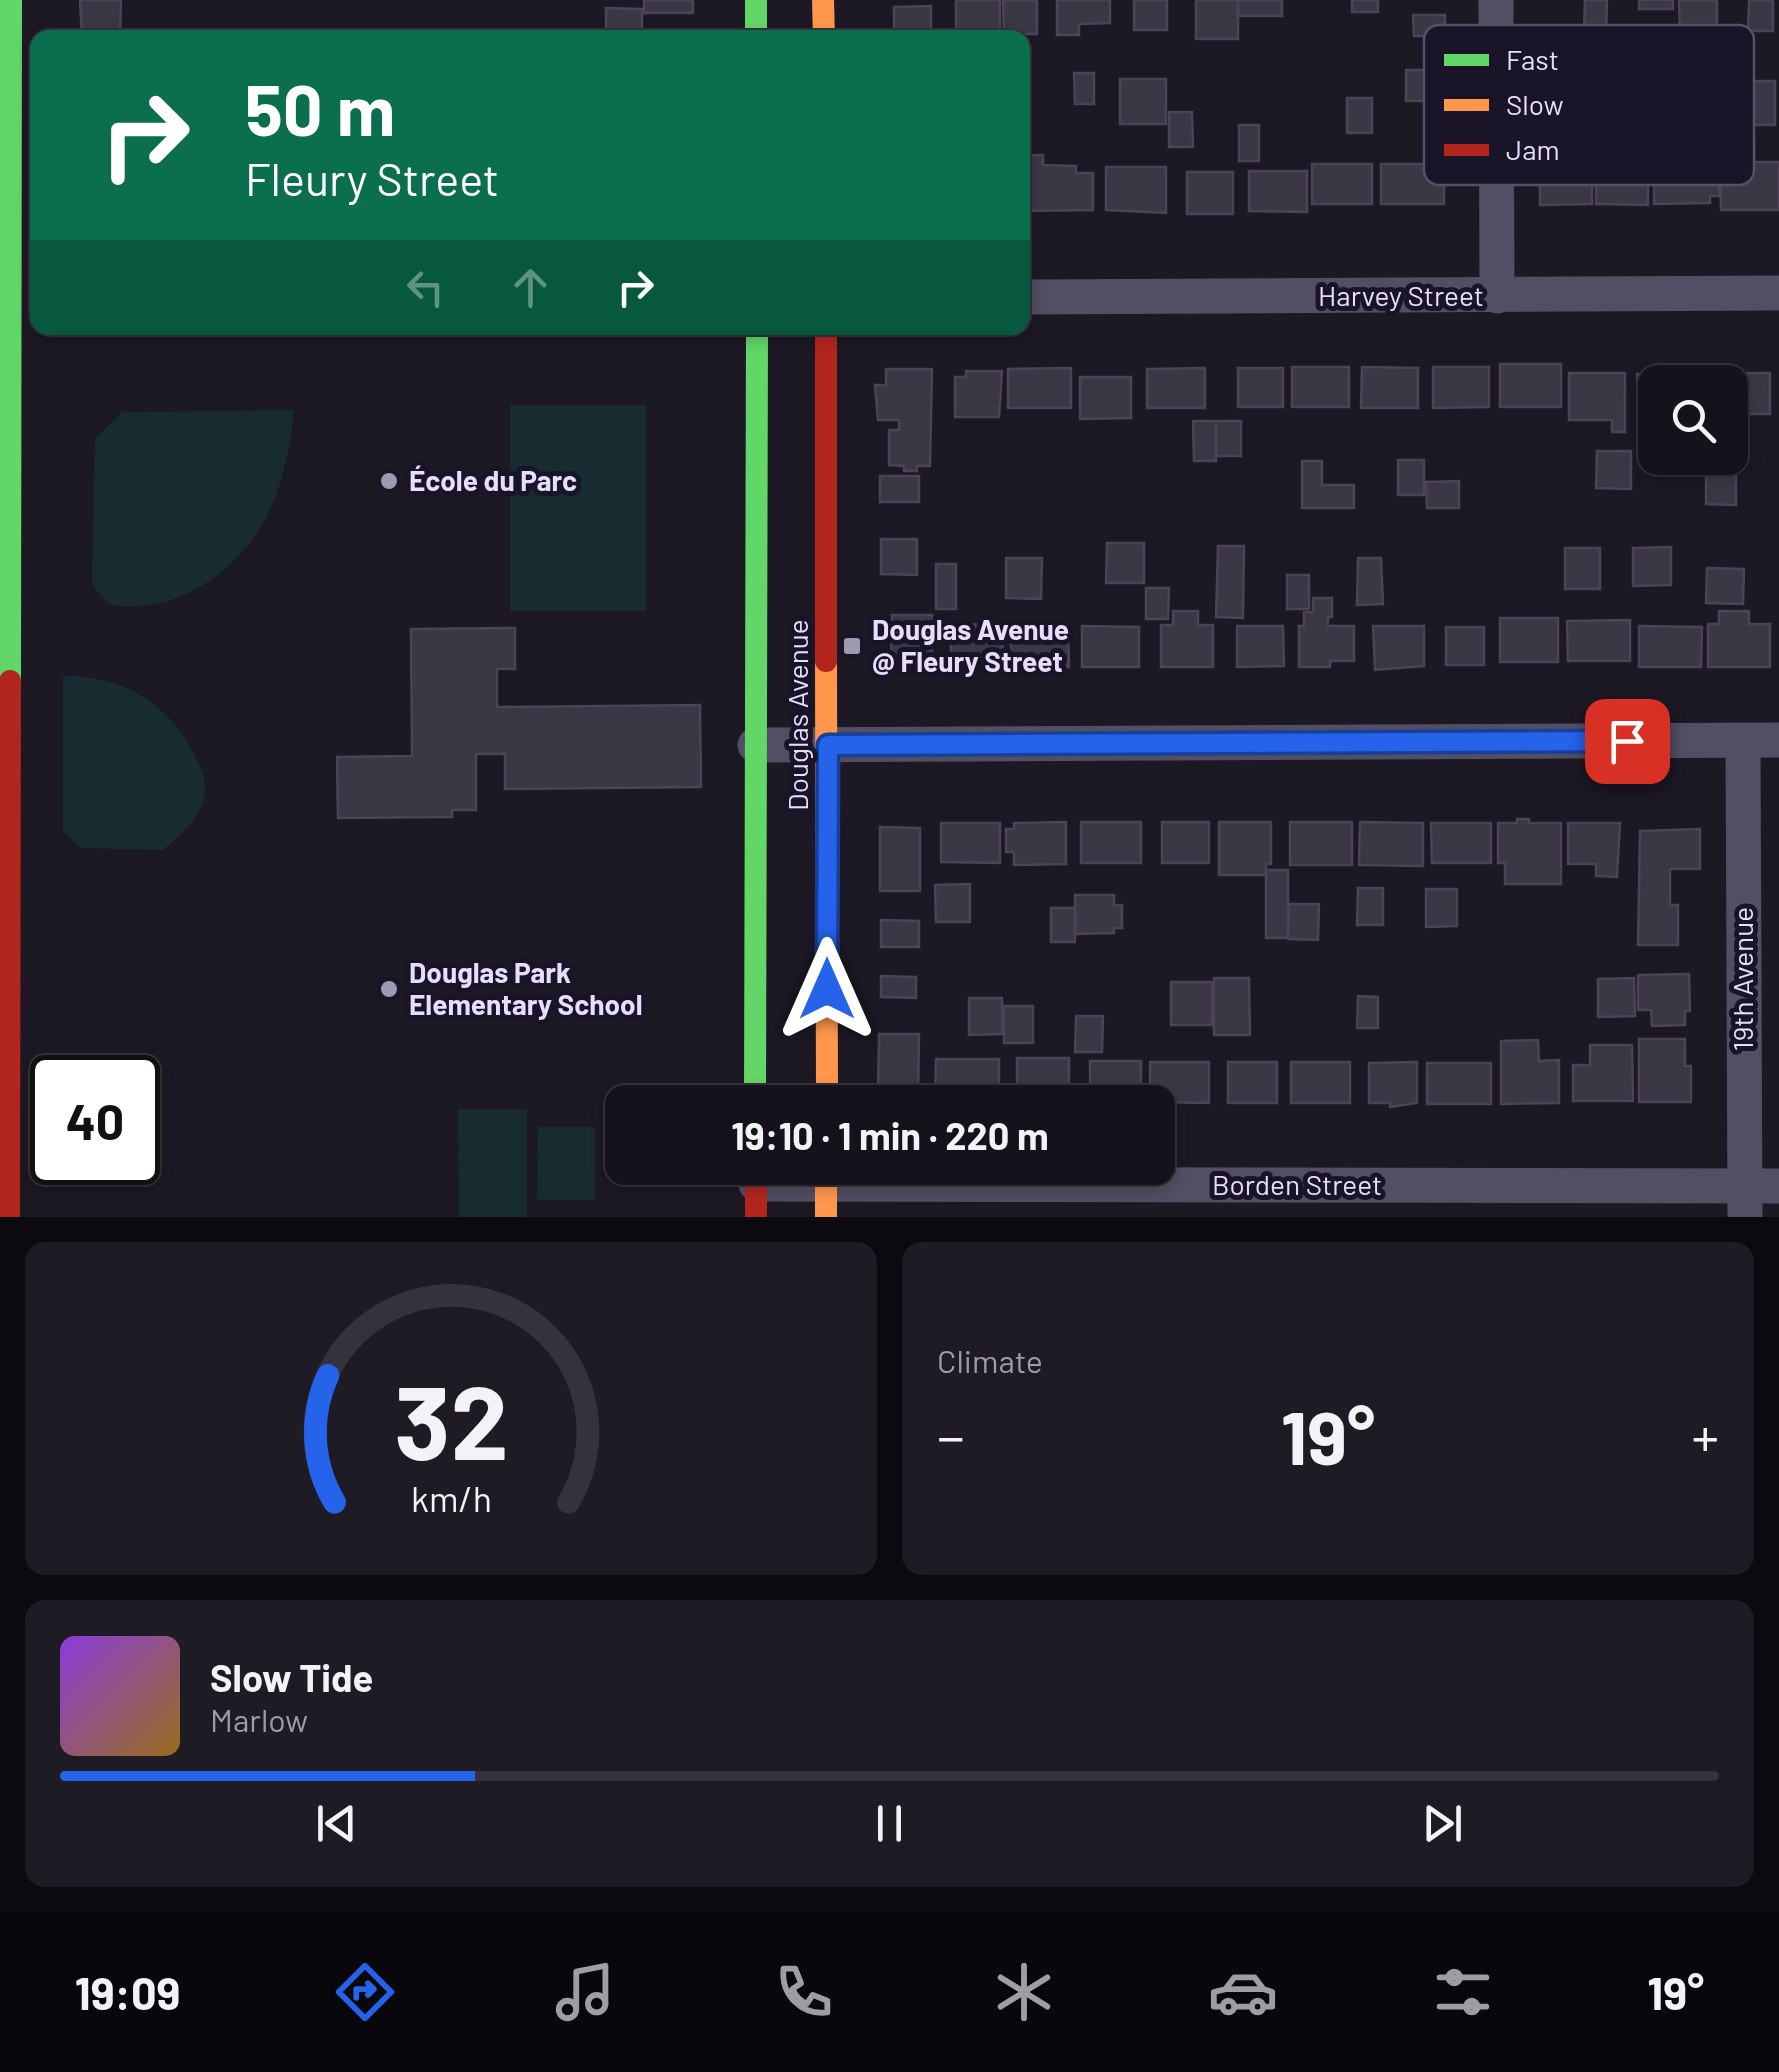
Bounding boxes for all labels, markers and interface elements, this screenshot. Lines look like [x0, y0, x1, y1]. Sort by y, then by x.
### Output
legend [1424, 25, 1754, 185]
text: Fast [1506, 42, 1559, 76]
text: 50 m [245, 66, 395, 150]
icon: right [80, 70, 210, 200]
text: Slow [1506, 87, 1564, 121]
text: Jam [1506, 132, 1560, 166]
text: Fleury Street [245, 151, 499, 205]
icon: left [398, 260, 453, 315]
icon: ahead [503, 260, 558, 315]
icon: right [608, 260, 663, 315]
street label: Harvey Street [1318, 278, 1484, 312]
map controls [1638, 365, 1748, 475]
button: search [1638, 365, 1748, 475]
place label: École du Parc [409, 463, 577, 497]
marker: École du Parc [378, 470, 400, 492]
place label: Douglas Avenue @ Fleury Street [872, 612, 1069, 678]
street label: Douglas Avenue [780, 619, 814, 811]
marker: Douglas Avenue @ Fleury Street [841, 635, 863, 657]
pin [1585, 699, 1670, 784]
icon: arrive [1600, 714, 1655, 769]
street label: 19th Avenue [1725, 907, 1759, 1051]
position arrow [775, 937, 879, 1041]
place label: Douglas Park Elementary School [409, 955, 643, 1021]
marker: Douglas Park Elementary School [378, 978, 400, 1000]
speed limit sign: 40 [30, 1055, 160, 1185]
text: 19:10 · 1 min · 220 m [731, 1112, 1049, 1158]
street label: Borden Street [1212, 1167, 1382, 1201]
text: Climate [937, 1341, 1043, 1379]
text: 32 [394, 1356, 508, 1481]
text: 19° [1281, 1390, 1375, 1480]
text: − [937, 1402, 965, 1468]
text: + [1691, 1402, 1719, 1468]
text: km/h [411, 1476, 491, 1519]
text: Slow Tide [210, 1654, 373, 1700]
text: Marlow [210, 1700, 308, 1738]
icon: previous [309, 1796, 364, 1851]
icon: pause [862, 1796, 917, 1851]
icon: next [1415, 1796, 1470, 1851]
icon: directions [330, 1957, 400, 2027]
icon: music [550, 1957, 620, 2027]
icon: phone [769, 1957, 839, 2027]
icon: climate [989, 1957, 1059, 2027]
icon: car [1208, 1957, 1278, 2027]
icon: filters [1428, 1957, 1498, 2027]
text: 19:09 [75, 1965, 181, 2019]
text: 19° [1647, 1965, 1704, 2019]

